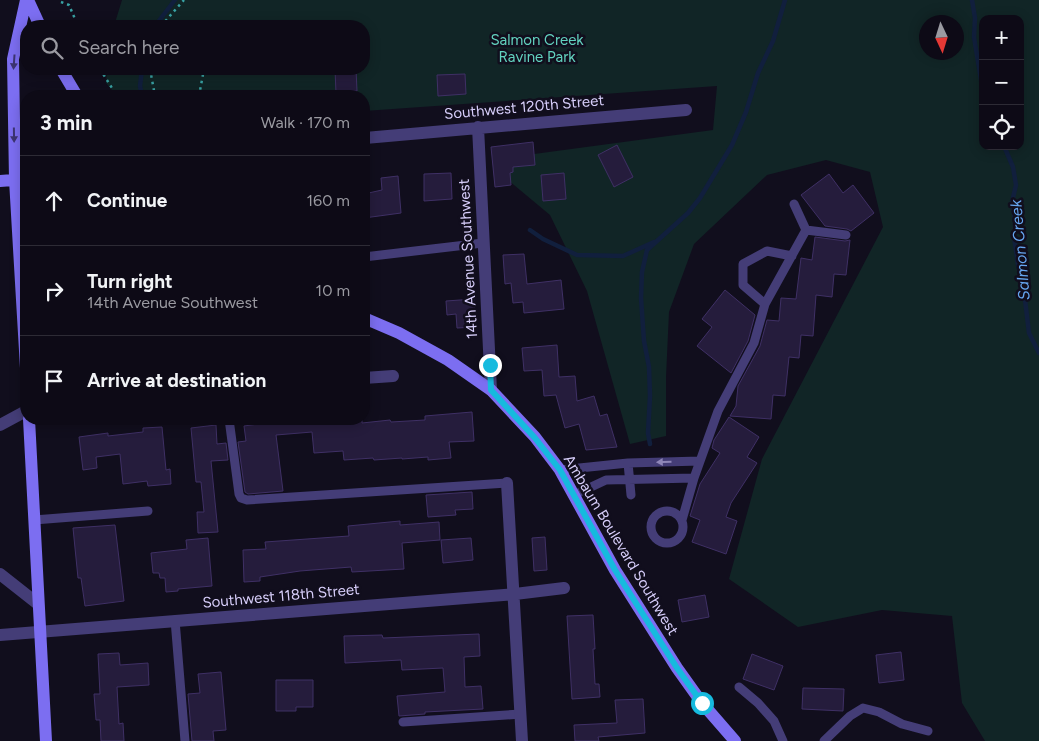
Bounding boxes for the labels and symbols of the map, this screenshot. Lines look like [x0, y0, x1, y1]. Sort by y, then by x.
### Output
north arrow [919, 15, 964, 60]
park label: Salmon Creek Ravine Park [490, 31, 584, 66]
one-way arrow [9, 54, 17, 70]
street label: Southwest 120th Street [443, 91, 605, 123]
one-way arrow [10, 127, 18, 143]
street label: 14th Avenue Southwest [455, 178, 481, 340]
water label: Salmon Creek [1006, 198, 1034, 301]
route end [479, 354, 502, 377]
street label: Ambaum Boulevard Southwest [560, 452, 682, 639]
one-way arrow [656, 459, 672, 467]
street label: Southwest 118th Street [202, 580, 361, 612]
route start [691, 692, 714, 715]

